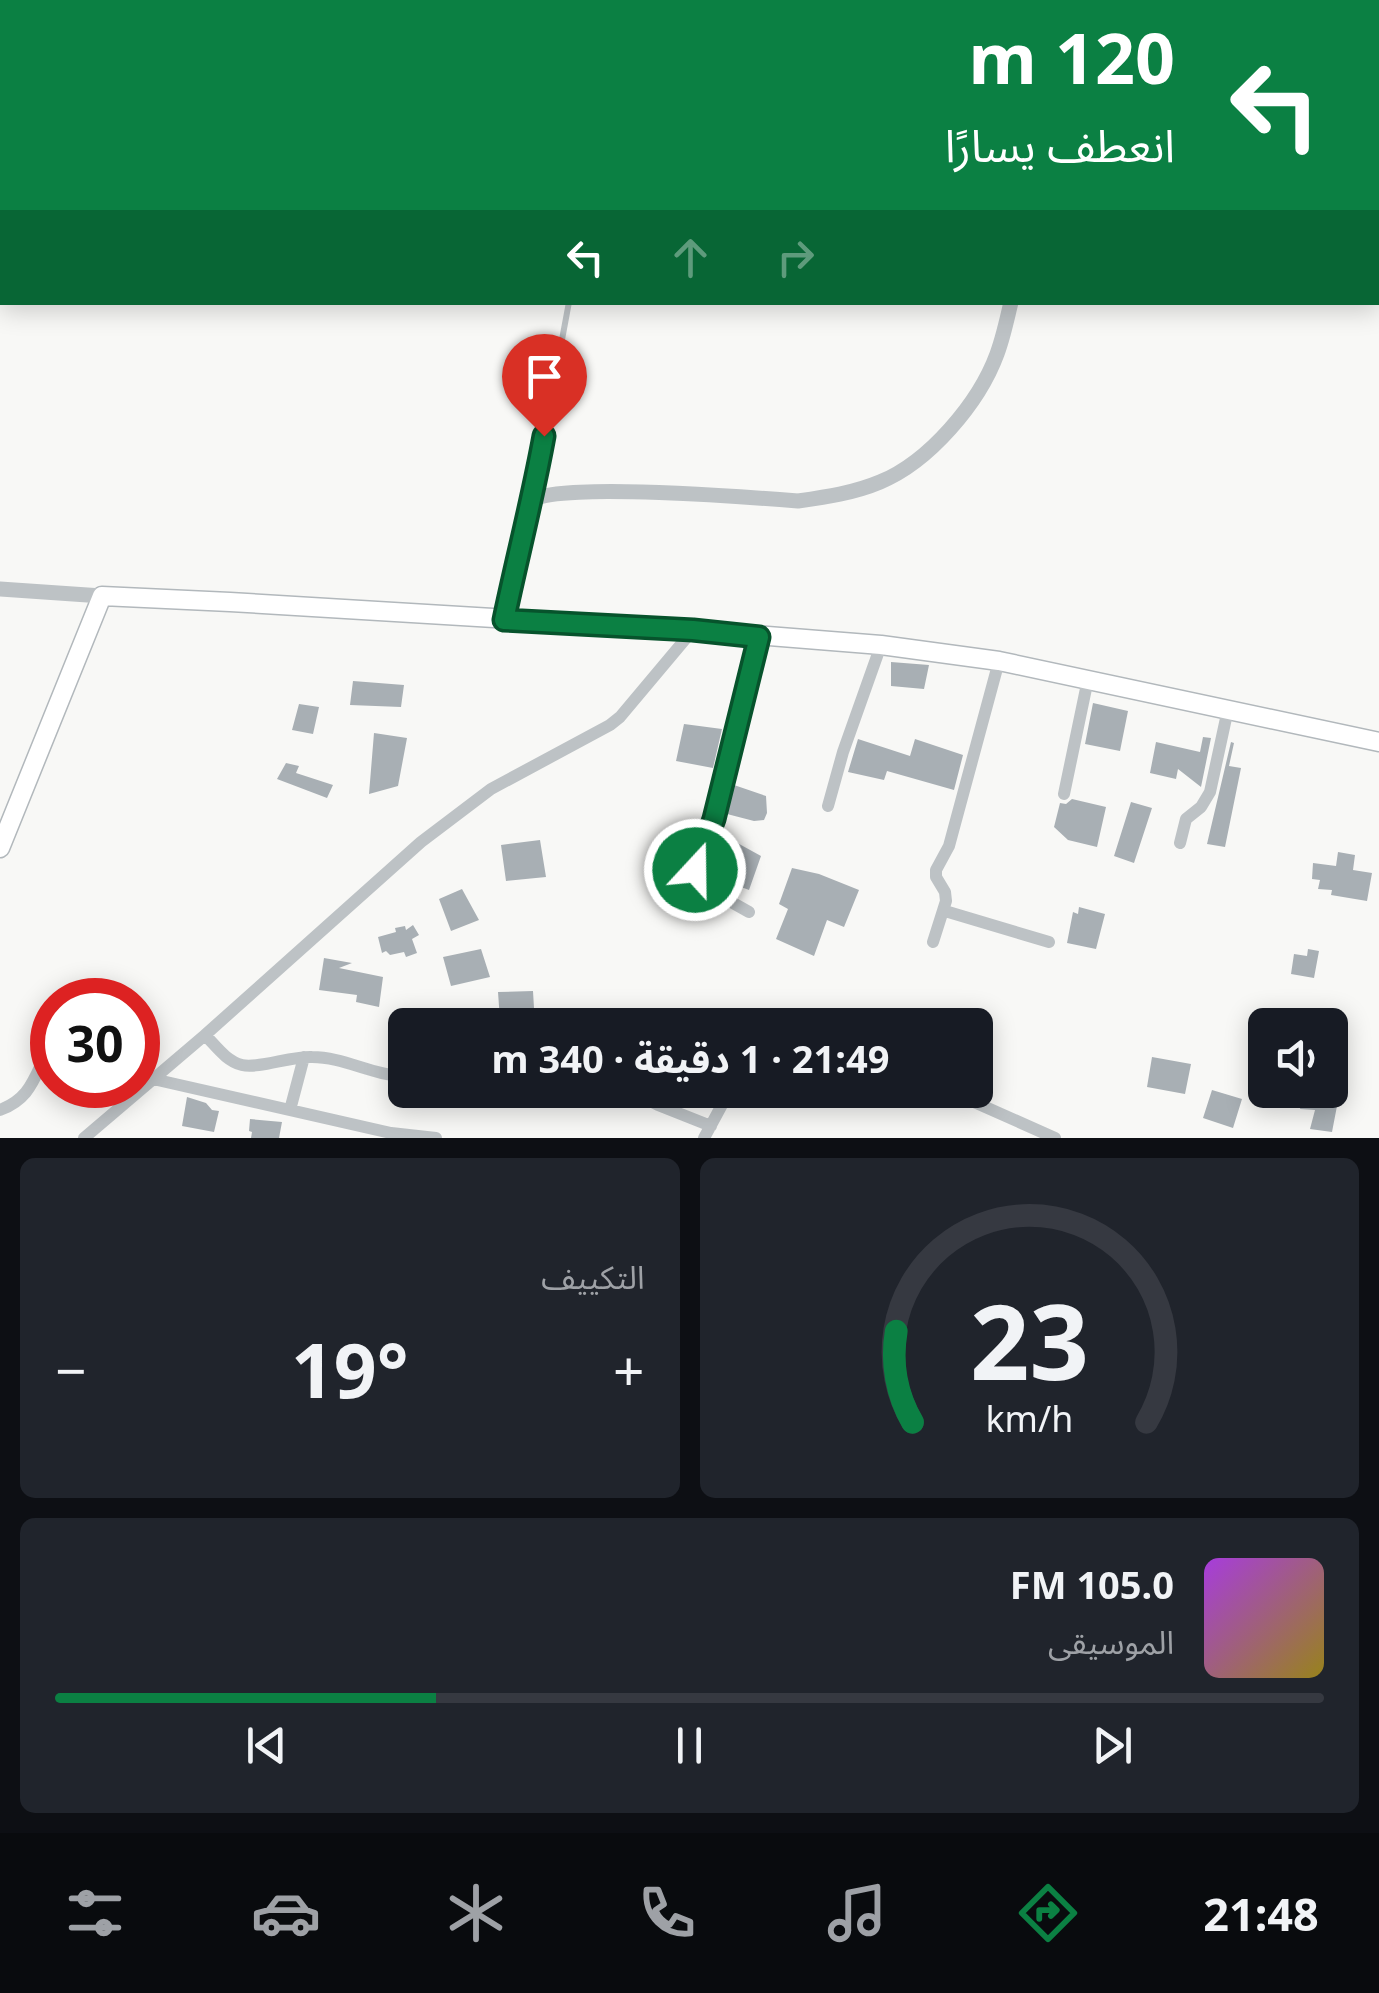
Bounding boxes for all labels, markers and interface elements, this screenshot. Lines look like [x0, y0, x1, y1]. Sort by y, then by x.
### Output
text: 120 m [968, 9, 1175, 105]
icon: left [1210, 40, 1340, 170]
text: انعطف يسارًا [945, 114, 1175, 175]
icon: left [558, 230, 613, 285]
icon: ahead [663, 230, 718, 285]
icon: right [768, 230, 823, 285]
pin [502, 334, 587, 437]
icon: arrive [517, 349, 572, 404]
position arrow [643, 818, 747, 922]
speed limit sign: 30 [30, 978, 160, 1108]
map controls [1248, 1008, 1348, 1108]
button: sound [1248, 1008, 1348, 1108]
text: 21:49 · 1 دقيقة · 340 m [492, 1032, 889, 1084]
text: التكييف [541, 1255, 645, 1298]
text: 23 [970, 1269, 1089, 1410]
text: 19° [291, 1318, 409, 1420]
text: − [55, 1332, 86, 1407]
text: + [613, 1332, 644, 1407]
text: km/h [985, 1394, 1073, 1442]
text: 105.0 FM [1010, 1558, 1174, 1610]
text: الموسيقى [1048, 1620, 1174, 1663]
icon: previous [239, 1718, 294, 1773]
icon: pause [662, 1718, 717, 1773]
icon: next [1085, 1718, 1140, 1773]
icon: filters [60, 1878, 130, 1948]
icon: car [251, 1878, 321, 1948]
icon: climate [441, 1878, 511, 1948]
icon: phone [632, 1878, 702, 1948]
icon: music [822, 1878, 892, 1948]
icon: directions [1013, 1878, 1083, 1948]
text: 21:48 [1203, 1883, 1319, 1944]

